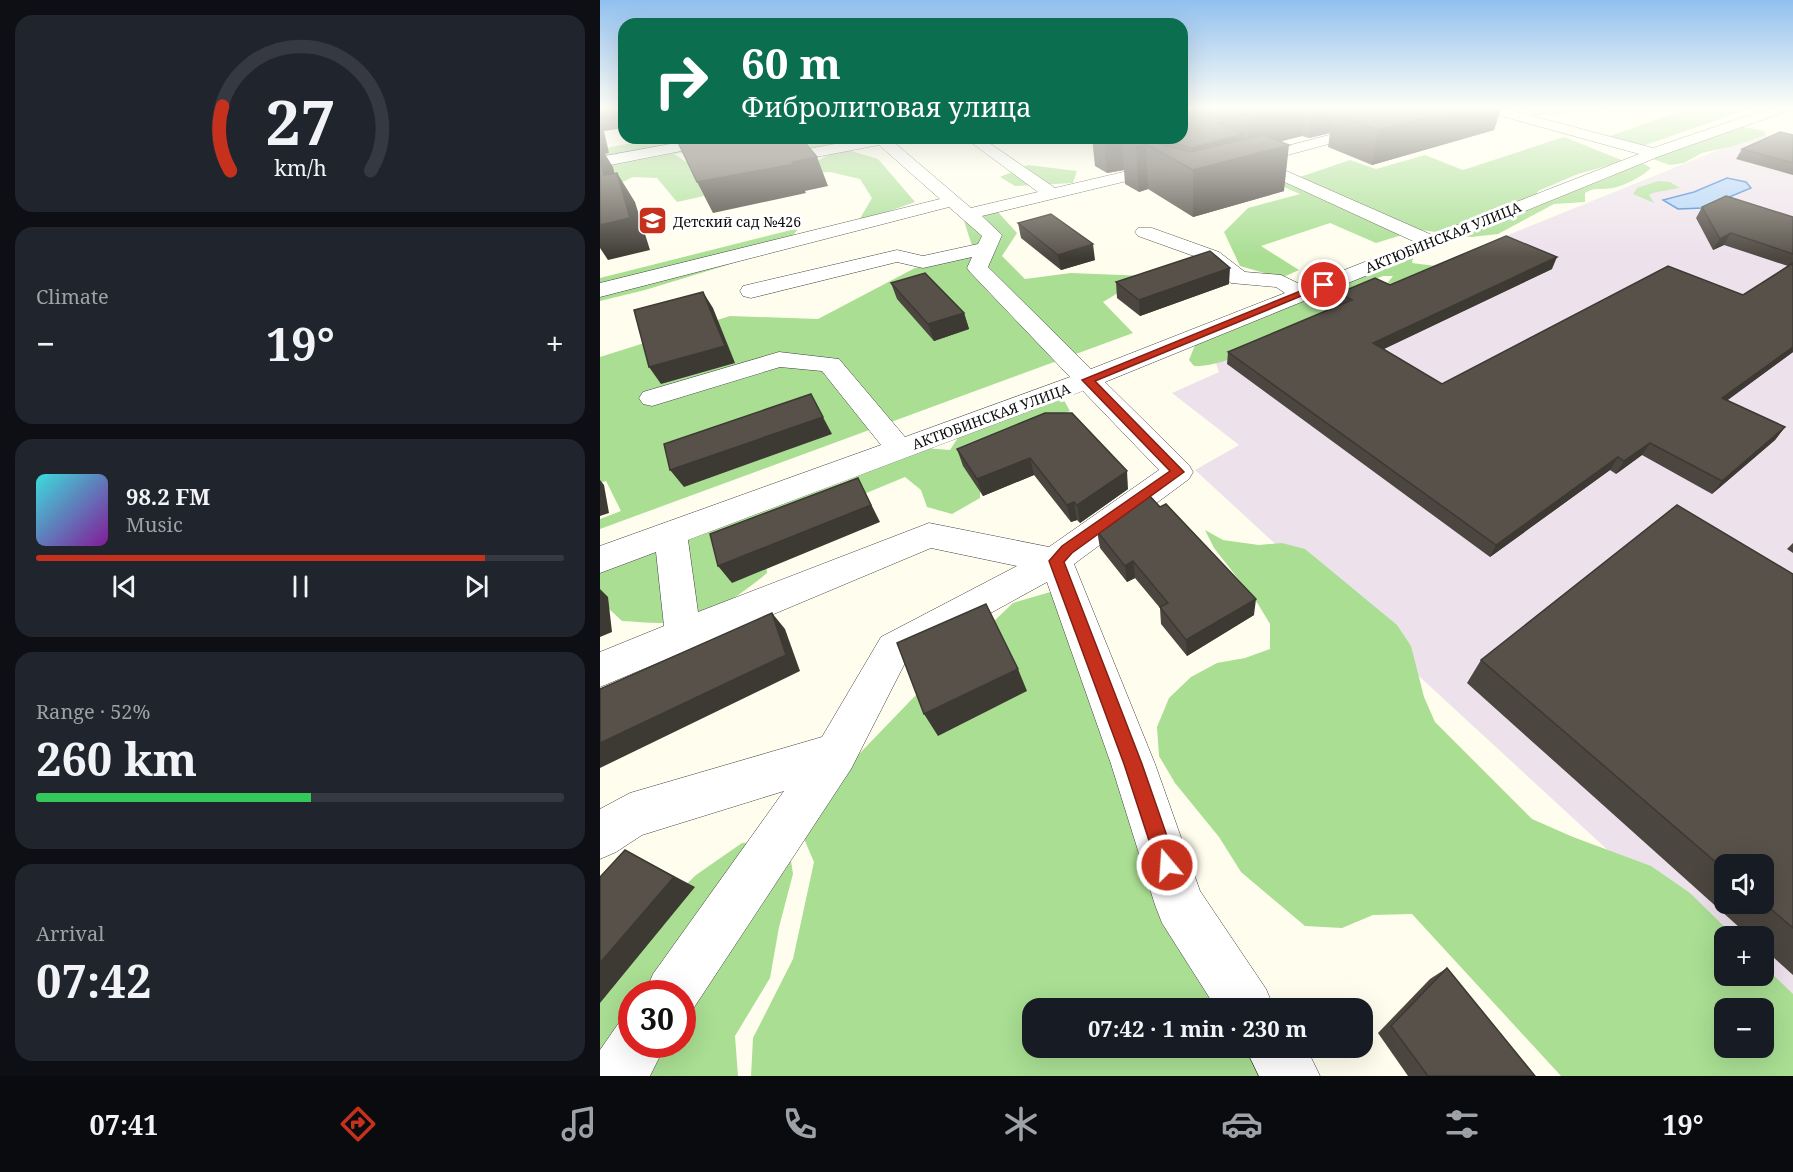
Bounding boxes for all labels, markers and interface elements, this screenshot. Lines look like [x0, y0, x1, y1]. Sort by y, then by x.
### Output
text: 60 m [741, 34, 841, 91]
icon: right [642, 42, 720, 120]
text: 27 [265, 78, 335, 163]
text: Фибролитовая улица [741, 88, 1032, 125]
text: km/h [274, 153, 327, 182]
street label: АКТЮБИНСКАЯ УЛИЦА [1362, 197, 1524, 277]
school or university icon: Детский сад №426 [636, 205, 668, 237]
place label: Детский сад №426 [673, 212, 801, 231]
pin [1298, 259, 1349, 310]
icon: arrive [1307, 268, 1340, 301]
text: Climate [36, 283, 109, 310]
text: 19° [266, 313, 335, 374]
text: − [36, 321, 55, 366]
text: + [546, 321, 564, 366]
street label: АКТЮБИНСКАЯ УЛИЦА [909, 379, 1073, 453]
text: 98.2 FM [126, 481, 210, 511]
text: Music [126, 511, 183, 538]
icon: previous [108, 570, 141, 603]
icon: pause [284, 570, 317, 603]
icon: next [460, 570, 493, 603]
text: Range · 52% [36, 698, 150, 725]
text: 260 km [36, 728, 197, 789]
position arrow [1135, 833, 1199, 897]
map controls [1714, 854, 1774, 1058]
button: sound [1714, 854, 1774, 914]
text: Arrival [36, 920, 104, 947]
button: + [1714, 926, 1774, 986]
text: 07:42 [36, 950, 151, 1011]
speed limit sign: 30 [618, 980, 696, 1058]
button: − [1714, 998, 1774, 1058]
text: 07:42 · 1 min · 230 m [1088, 1013, 1307, 1043]
icon: directions [337, 1103, 379, 1145]
icon: music [558, 1103, 600, 1145]
icon: phone [779, 1103, 821, 1145]
icon: climate [1000, 1103, 1042, 1145]
icon: car [1221, 1103, 1263, 1145]
icon: filters [1441, 1103, 1483, 1145]
text: 07:41 [89, 1106, 159, 1143]
text: 19° [1662, 1106, 1704, 1143]

